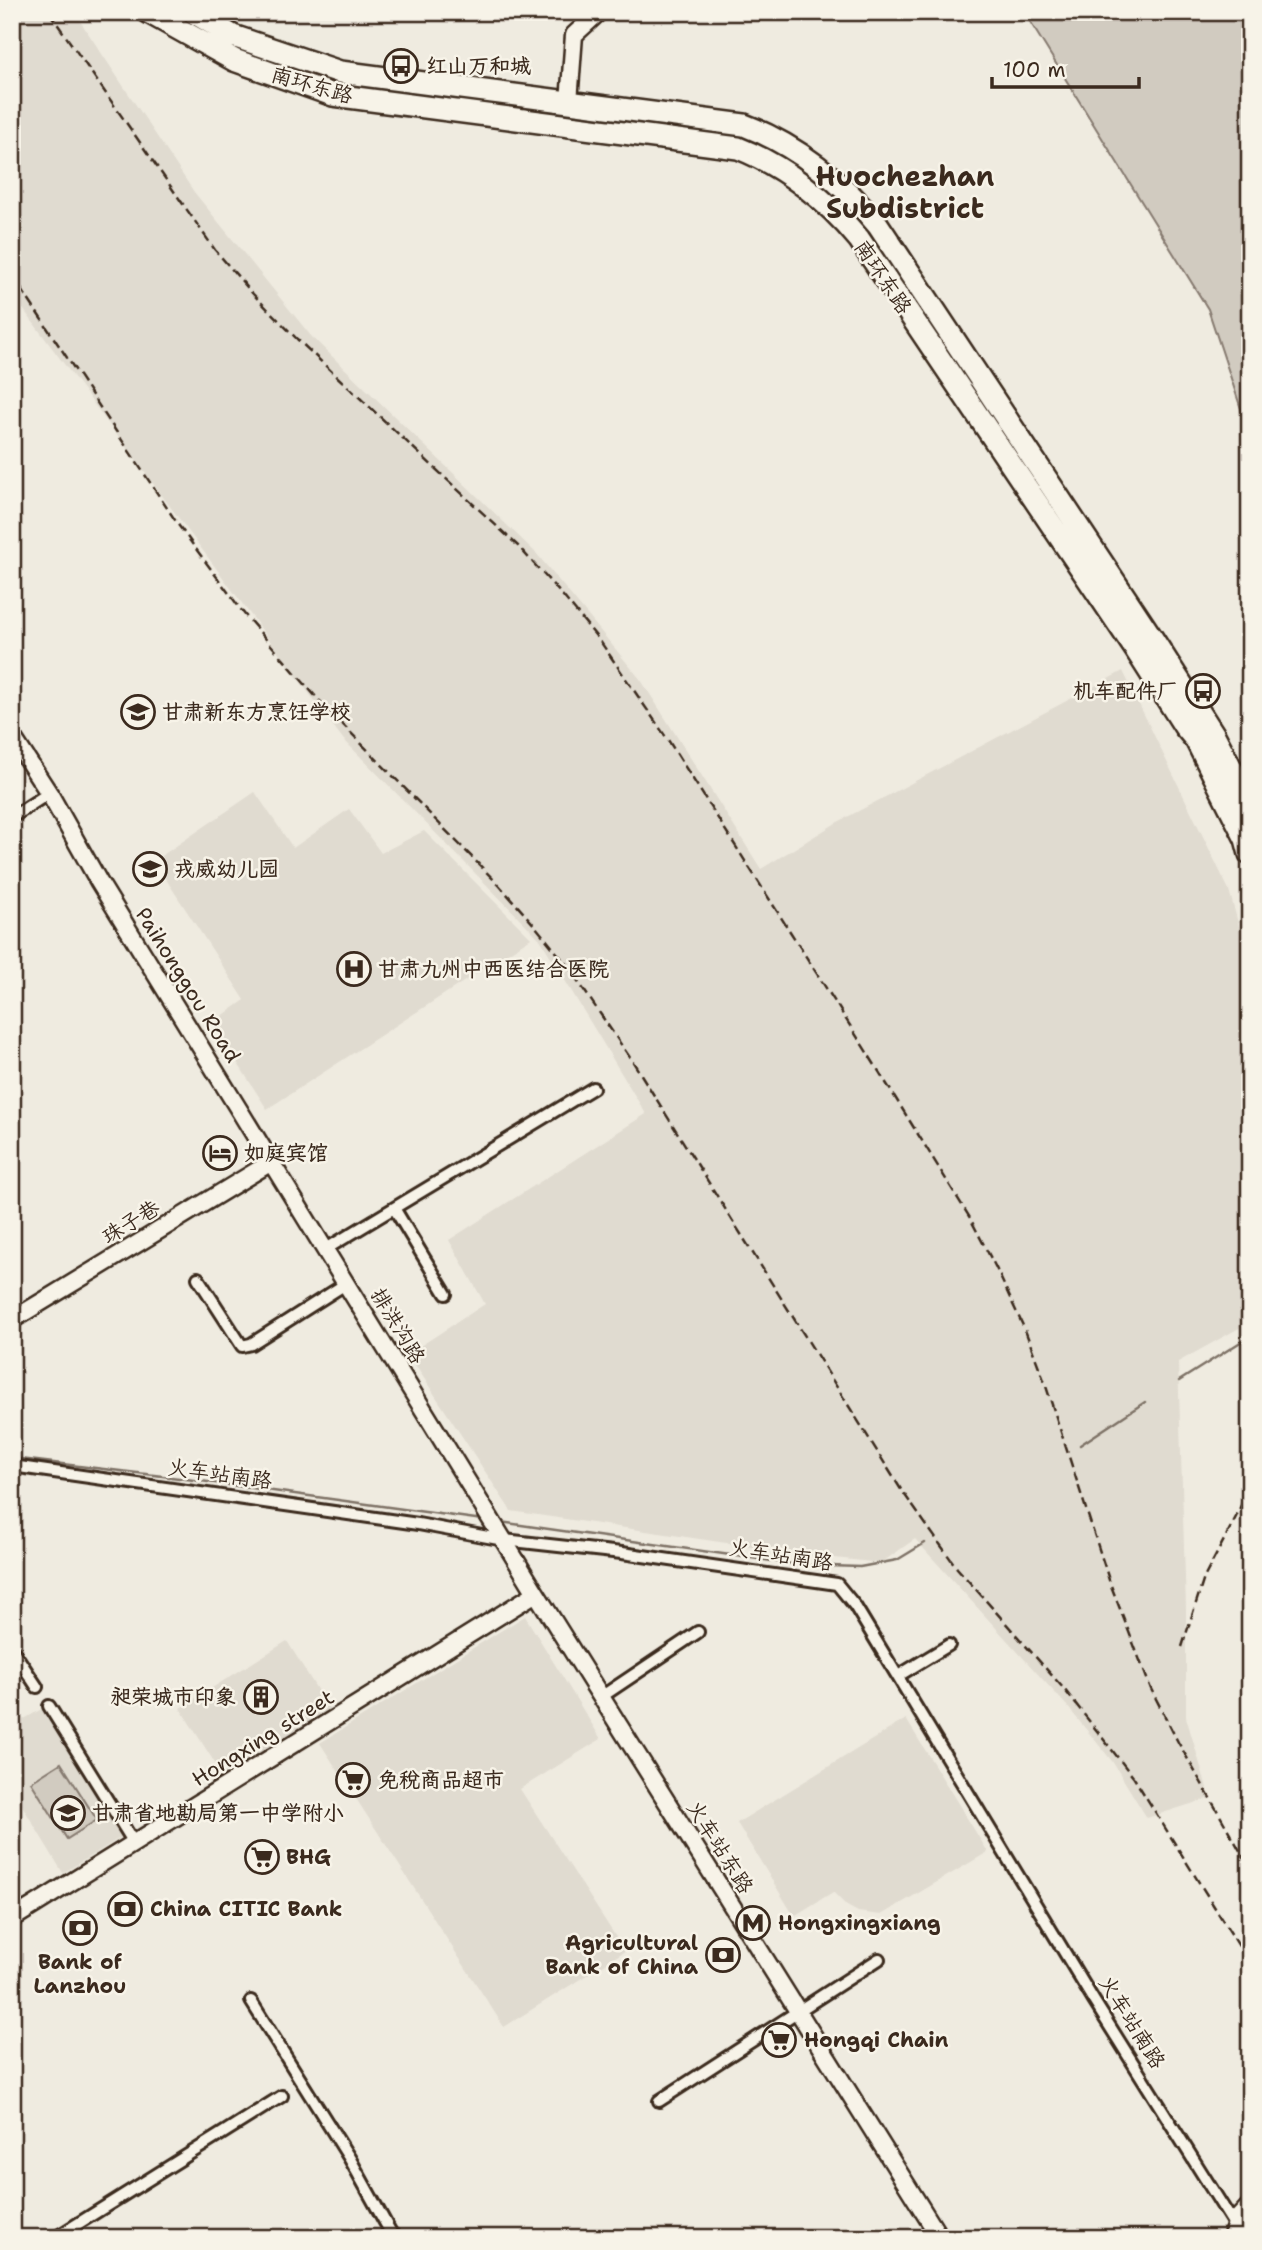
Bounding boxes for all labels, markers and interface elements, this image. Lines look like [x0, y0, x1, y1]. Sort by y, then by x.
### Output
scale bar [992, 46, 1140, 90]
bus stop icon: 红山万和城 [382, 47, 420, 85]
place label: 红山万和城 [426, 52, 531, 80]
text: 100 m [1003, 56, 1066, 84]
street label: 南环东路 [268, 60, 356, 110]
district label: Huochezhan Subdistrict [815, 157, 995, 227]
street label: 南环东路 [848, 234, 918, 320]
bus stop icon: 机车配件厂 [1184, 672, 1222, 710]
place label: 机车配件厂 [1073, 677, 1178, 705]
school or university icon: 甘肃新东方烹饪学校 [119, 693, 157, 731]
place label: 甘肃新东方烹饪学校 [162, 698, 351, 726]
school or university icon: 戎威幼儿园 [131, 850, 169, 888]
place label: 戎威幼儿园 [174, 855, 279, 883]
street label: Paihonggou Road [129, 902, 247, 1068]
hospital icon: 甘肃九州中西医结合医院 [335, 950, 373, 988]
place label: 甘肃九州中西医结合医院 [378, 955, 609, 983]
hotel icon: 如庭宾馆 [201, 1134, 239, 1172]
place label: 如庭宾馆 [244, 1139, 328, 1167]
street label: 珠子巷 [97, 1194, 165, 1250]
street label: 排洪沟路 [364, 1283, 432, 1369]
street label: 火车站南路 [166, 1453, 274, 1495]
street label: 火车站南路 [727, 1533, 835, 1577]
building icon: 昶荣城市印象 [242, 1678, 280, 1716]
place label: 昶荣城市印象 [110, 1683, 236, 1711]
street label: Hongxing street [186, 1683, 340, 1793]
supermarket icon: 免税商品超市 [334, 1761, 372, 1799]
place label: 免税商品超市 [378, 1766, 504, 1794]
school or university icon: 甘肃省地勘局第一中学附小 [49, 1794, 87, 1832]
street label: 火车站东路 [680, 1795, 760, 1899]
place label: 甘肃省地勘局第一中学附小 [92, 1799, 344, 1827]
supermarket icon: BHG [243, 1838, 281, 1876]
place label: BHG [286, 1843, 331, 1871]
bank icon: China CITIC Bank [106, 1890, 144, 1928]
place label: China CITIC Bank [150, 1895, 342, 1923]
metro station icon: Hongxingxiang [734, 1904, 772, 1942]
bank icon: Bank of Lanzhou [61, 1909, 99, 1947]
place label: Hongxingxiang [778, 1909, 941, 1937]
place label: Agricultural Bank of China [545, 1929, 699, 1981]
bank icon: Agricultural Bank of China [704, 1936, 742, 1974]
place label: Bank of Lanzhou [34, 1948, 126, 2000]
street label: 火车站南路 [1092, 1970, 1172, 2074]
supermarket icon: Hongqi Chain [760, 2021, 798, 2059]
place label: Hongqi Chain [804, 2026, 949, 2054]

